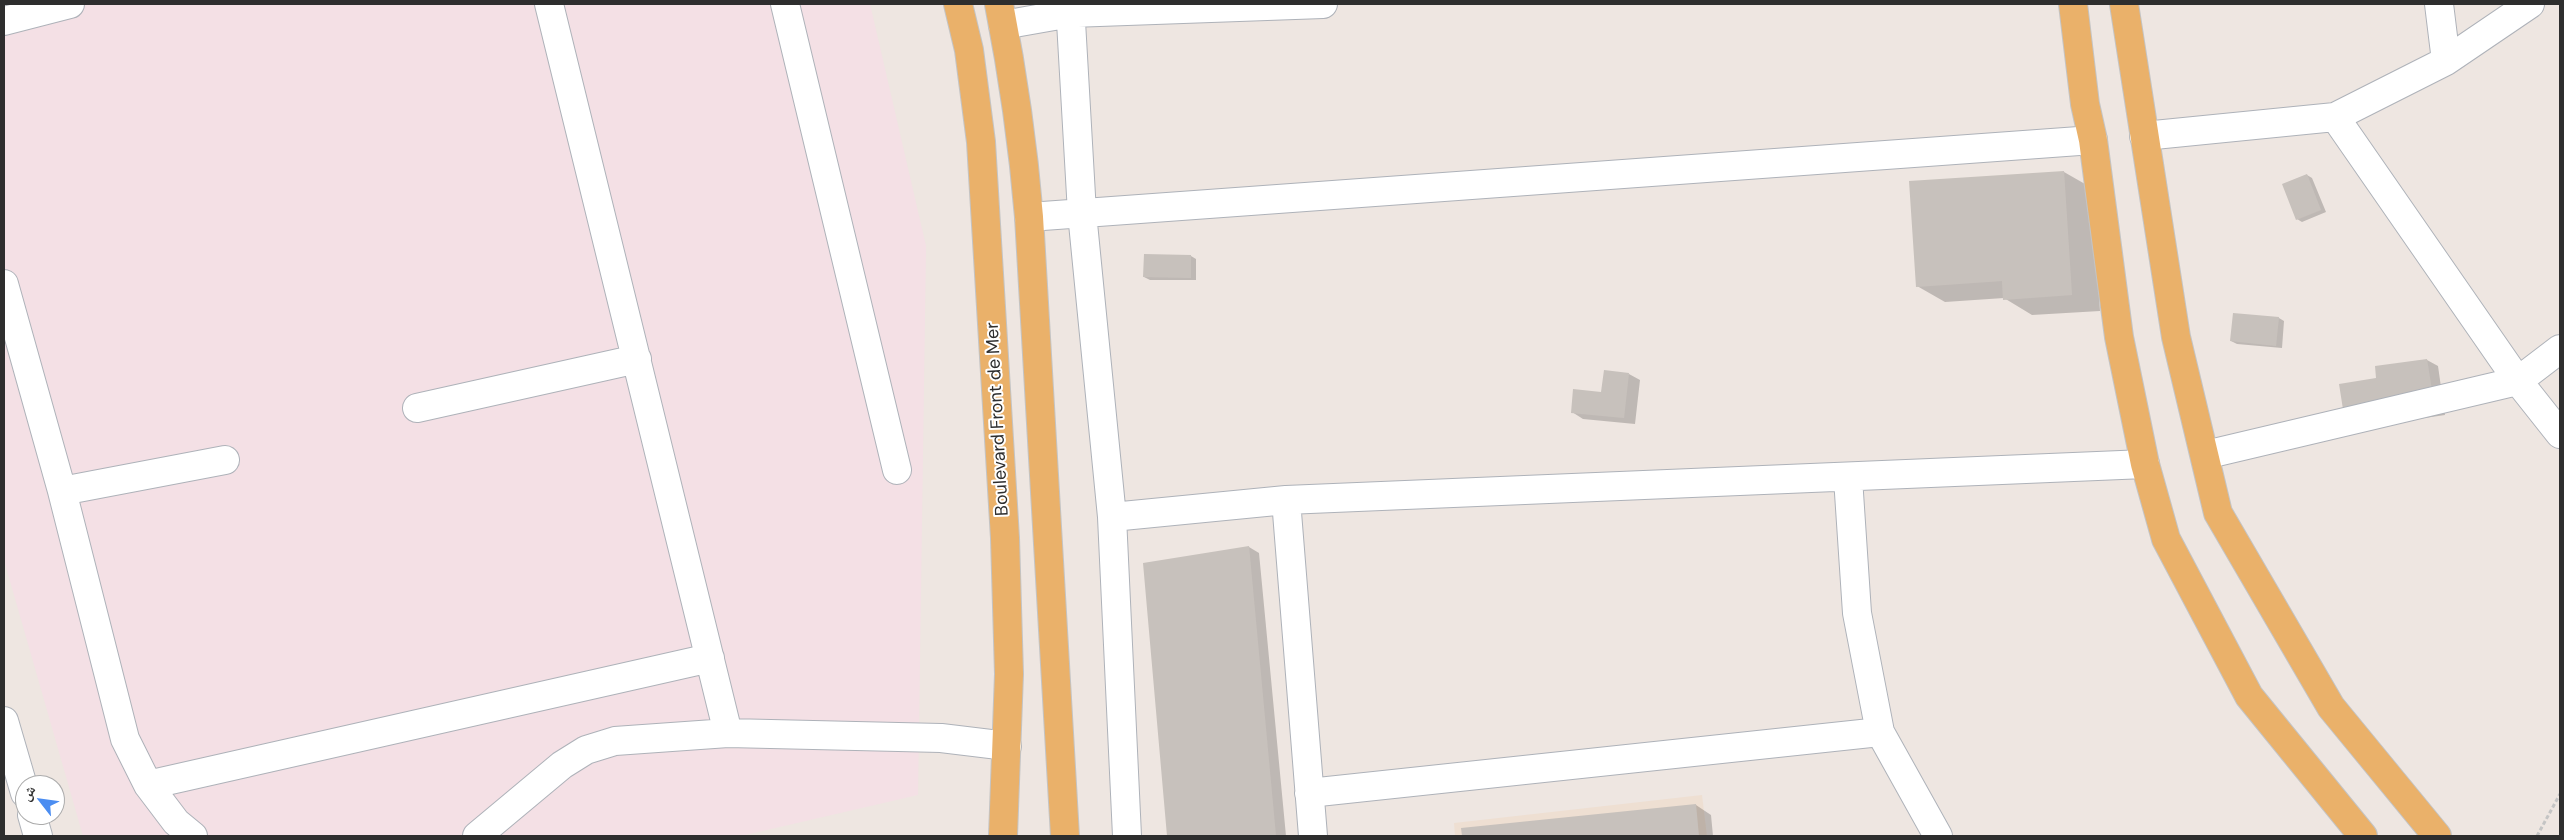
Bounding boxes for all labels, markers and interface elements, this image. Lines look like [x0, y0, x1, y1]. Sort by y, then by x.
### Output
street label: Boulevard Front de Mer [982, 322, 1014, 516]
north arrow [15, 775, 65, 825]
text: ش [16, 782, 39, 804]

